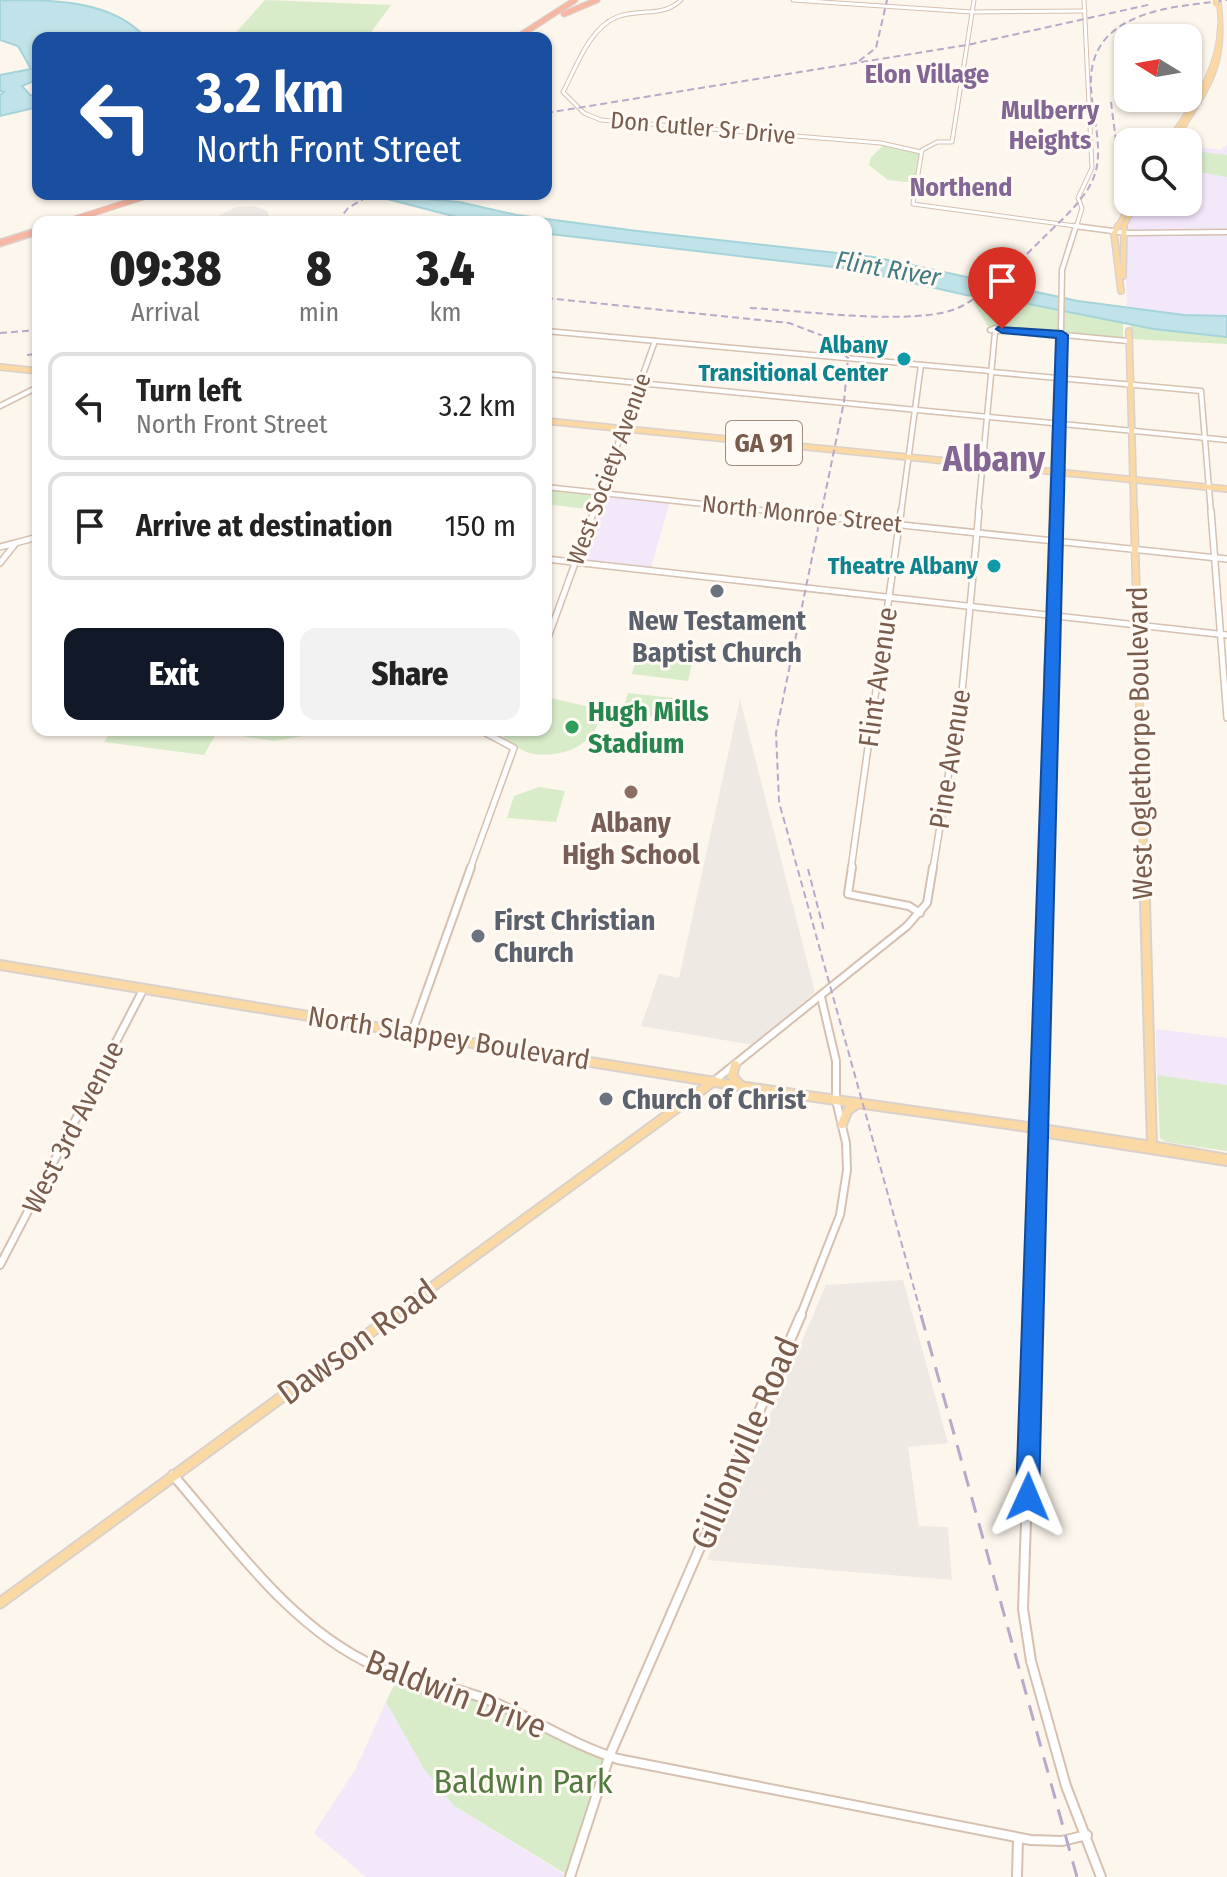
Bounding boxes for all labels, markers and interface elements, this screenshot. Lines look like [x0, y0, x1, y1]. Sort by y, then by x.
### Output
north arrow [1114, 24, 1202, 112]
map controls [1114, 24, 1202, 216]
district label: Elon Village [865, 59, 989, 90]
text: 3.2 km [196, 60, 344, 127]
icon: left [64, 64, 168, 168]
district label: Mulberry Heights [1001, 95, 1100, 156]
street label: Don Cutler Sr Drive [609, 106, 797, 150]
text: North Front Street [196, 128, 461, 172]
button: search [1114, 128, 1202, 216]
district label: Northend [910, 172, 1012, 203]
text: 09:38 [109, 240, 222, 298]
text: 8 [306, 240, 332, 298]
text: 3.4 [416, 240, 475, 298]
water label: Flint River [833, 245, 944, 294]
pin [968, 247, 1036, 329]
icon: arrive [980, 259, 1024, 303]
text: Arrival [131, 297, 200, 328]
text: min [299, 297, 339, 328]
text: km [429, 297, 462, 328]
place label: Albany Transitional Center [699, 331, 889, 387]
marker: Albany Transitional Center [895, 350, 913, 368]
street label: West Society Avenue [561, 369, 657, 569]
text: Turn left [136, 373, 242, 409]
icon: left [68, 384, 112, 428]
text: 3.2 km [439, 388, 516, 424]
text: North Front Street [136, 409, 328, 440]
road number: GA 91 [726, 421, 802, 465]
district label: Albany [942, 437, 1046, 481]
street label: North Monroe Street [701, 490, 903, 538]
icon: arrive [68, 504, 112, 548]
text: Arrive at destination [136, 508, 393, 544]
text: 150 m [445, 508, 516, 544]
place label: Theatre Albany [828, 552, 979, 580]
marker: Theatre Albany [985, 557, 1003, 575]
marker: New Testament Baptist Church [708, 582, 726, 600]
street label: West Oglethorpe Boulevard [1121, 586, 1159, 900]
place label: New Testament Baptist Church [628, 604, 807, 669]
street label: Flint Avenue [852, 605, 904, 749]
button: Exit [64, 628, 284, 720]
button: Share [300, 628, 520, 720]
street label: Pine Avenue [923, 687, 977, 831]
place label: Hugh Mills Stadium [588, 695, 709, 760]
marker: Hugh Mills Stadium [563, 718, 581, 736]
marker: Albany High School [622, 783, 640, 801]
place label: Albany High School [562, 806, 700, 871]
place label: First Christian Church [494, 904, 655, 969]
marker: First Christian Church [469, 927, 487, 945]
street label: North Slappey Boulevard [306, 999, 592, 1077]
street label: West 3rd Avenue [15, 1035, 131, 1219]
place label: Church of Christ [622, 1083, 808, 1116]
marker: Church of Christ [597, 1090, 615, 1108]
street label: Dawson Road [269, 1270, 445, 1414]
street label: Gillionville Road [682, 1331, 808, 1555]
position arrow [986, 1455, 1070, 1539]
street label: Baldwin Drive [360, 1641, 552, 1747]
park label: Baldwin Park [433, 1761, 613, 1802]

